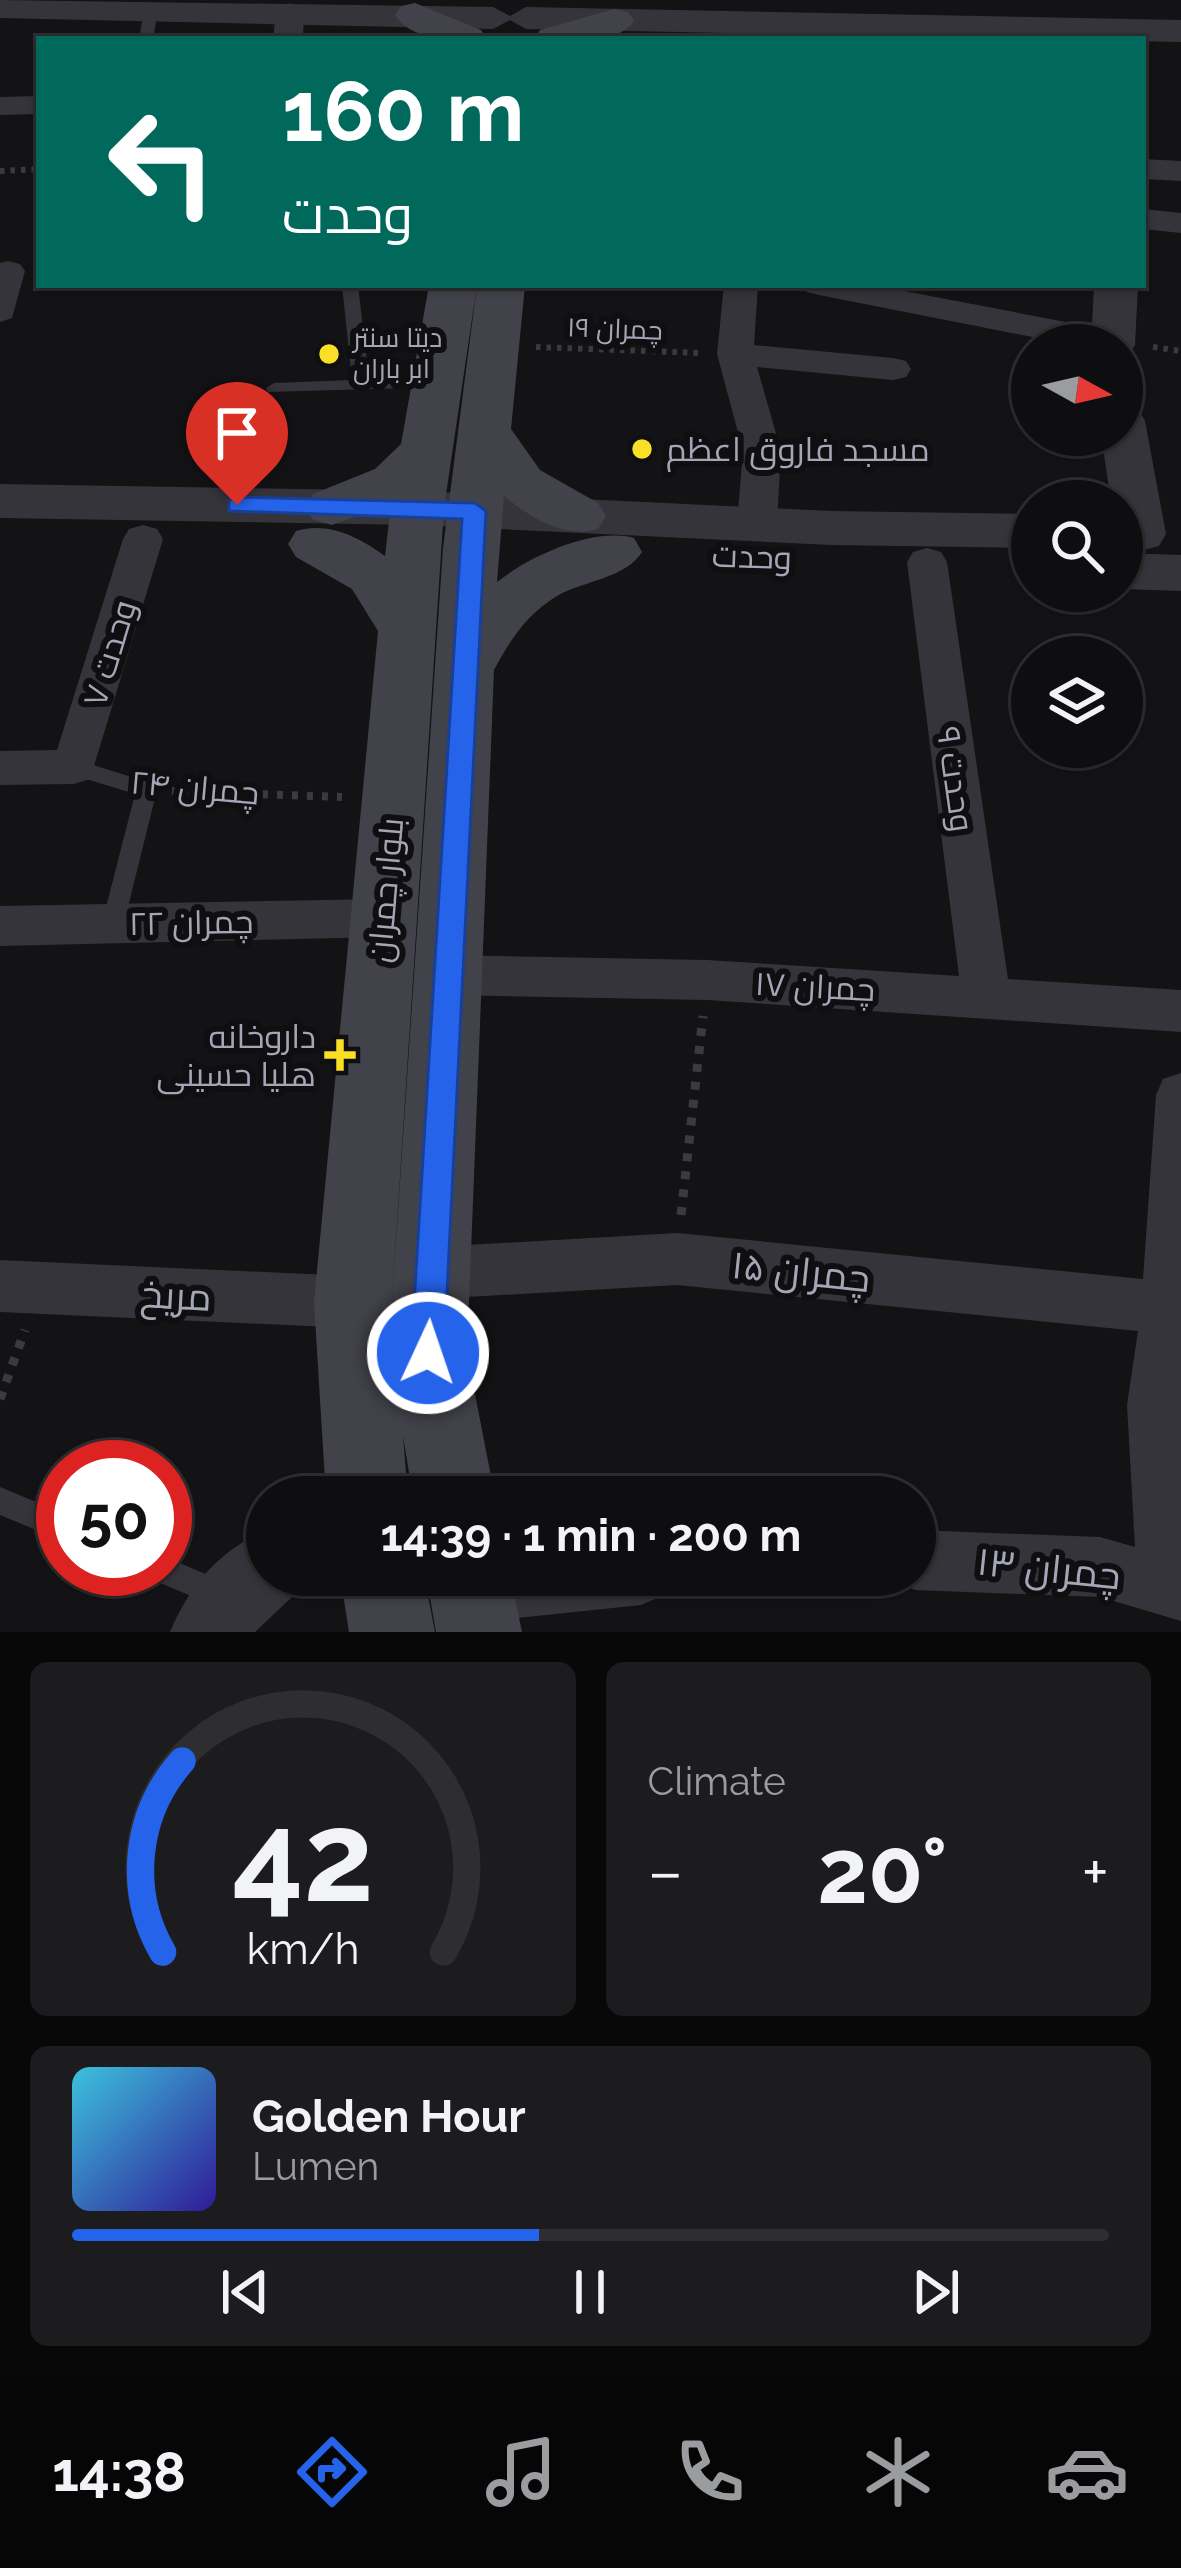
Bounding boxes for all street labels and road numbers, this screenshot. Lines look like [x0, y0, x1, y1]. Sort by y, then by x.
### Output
street label: چمران ۱۹ [566, 311, 663, 349]
street label: وحدت [711, 536, 793, 577]
street label: وحدت ۷ [75, 595, 144, 711]
street label: وحدت ۹ [929, 724, 982, 834]
street label: چمران ۲۴ [129, 762, 261, 815]
street label: بلوار چمران [360, 816, 413, 964]
street label: چمران ۲۲ [128, 902, 254, 945]
street label: چمران ۱۷ [754, 964, 876, 1011]
street label: چمران ۱۵ [729, 1241, 873, 1304]
street label: مریخ [139, 1270, 213, 1324]
street label: چمران ۱۳ [974, 1538, 1123, 1601]

